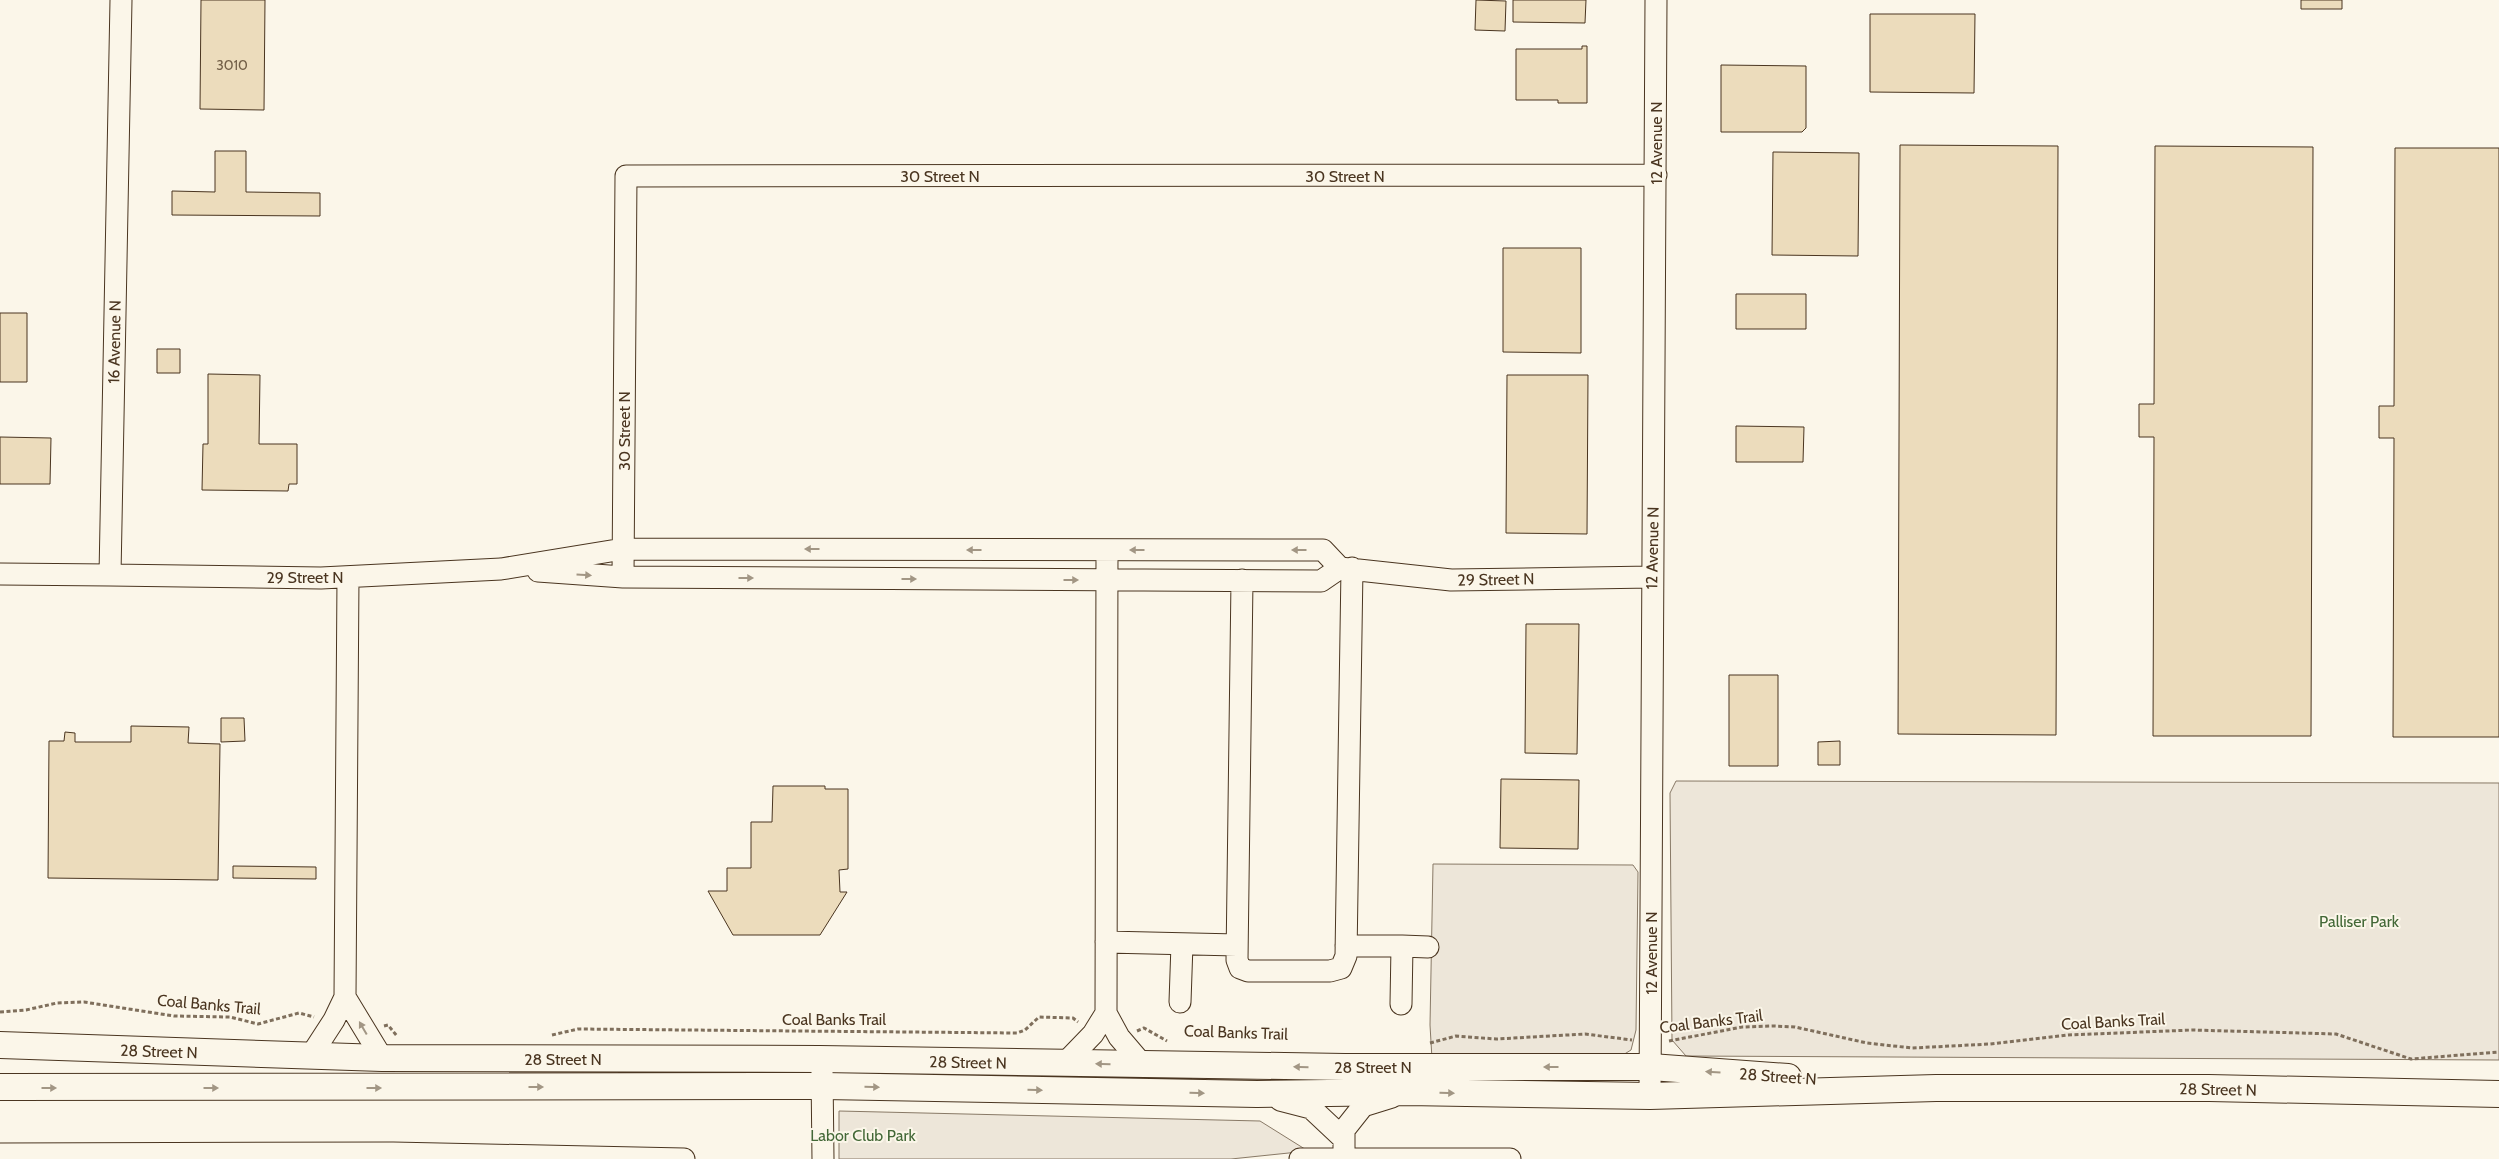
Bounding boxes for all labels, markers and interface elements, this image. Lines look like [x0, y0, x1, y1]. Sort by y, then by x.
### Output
house number: 3010 [216, 56, 248, 74]
street label: 12 Avenue N [1647, 102, 1666, 184]
street label: 30 Street N [900, 167, 980, 186]
street label: 30 Street N [1305, 167, 1385, 186]
street label: 16 Avenue N [104, 300, 125, 384]
street label: 30 Street N [615, 391, 634, 471]
street label: 12 Avenue N [1642, 506, 1663, 590]
one-way arrow [804, 545, 820, 553]
one-way arrow [966, 546, 982, 554]
one-way arrow [1129, 546, 1145, 554]
one-way arrow [1291, 546, 1307, 554]
street label: 29 Street N [266, 568, 344, 587]
street label: 29 Street N [1457, 569, 1535, 590]
one-way arrow [576, 571, 592, 579]
one-way arrow [739, 574, 755, 582]
one-way arrow [901, 575, 917, 583]
one-way arrow [1064, 576, 1080, 584]
street label: 12 Avenue N [1642, 912, 1661, 994]
park label: Palliser Park [2319, 912, 2400, 931]
street label: Coal Banks Trail [156, 991, 262, 1019]
street label: Coal Banks Trail [1658, 1006, 1764, 1037]
street label: Coal Banks Trail [2061, 1009, 2166, 1034]
street label: Coal Banks Trail [782, 1010, 886, 1029]
one-way arrow [359, 1020, 367, 1035]
street label: Coal Banks Trail [1184, 1021, 1288, 1044]
street label: 28 Street N [120, 1041, 198, 1062]
street label: 28 Street N [524, 1050, 602, 1069]
street label: 28 Street N [929, 1052, 1007, 1073]
street label: 28 Street N [1334, 1058, 1412, 1077]
one-way arrow [1095, 1060, 1111, 1068]
one-way arrow [1293, 1063, 1309, 1071]
one-way arrow [1543, 1063, 1559, 1071]
street label: 28 Street N [1739, 1064, 1817, 1089]
one-way arrow [1705, 1067, 1721, 1075]
street label: 28 Street N [2179, 1079, 2257, 1100]
one-way arrow [528, 1083, 544, 1091]
one-way arrow [865, 1083, 881, 1091]
one-way arrow [41, 1084, 57, 1092]
one-way arrow [203, 1084, 219, 1092]
one-way arrow [366, 1084, 382, 1092]
one-way arrow [1027, 1086, 1043, 1094]
one-way arrow [1190, 1089, 1206, 1097]
one-way arrow [1440, 1089, 1456, 1097]
park label: Labor Club Park [810, 1126, 917, 1145]

